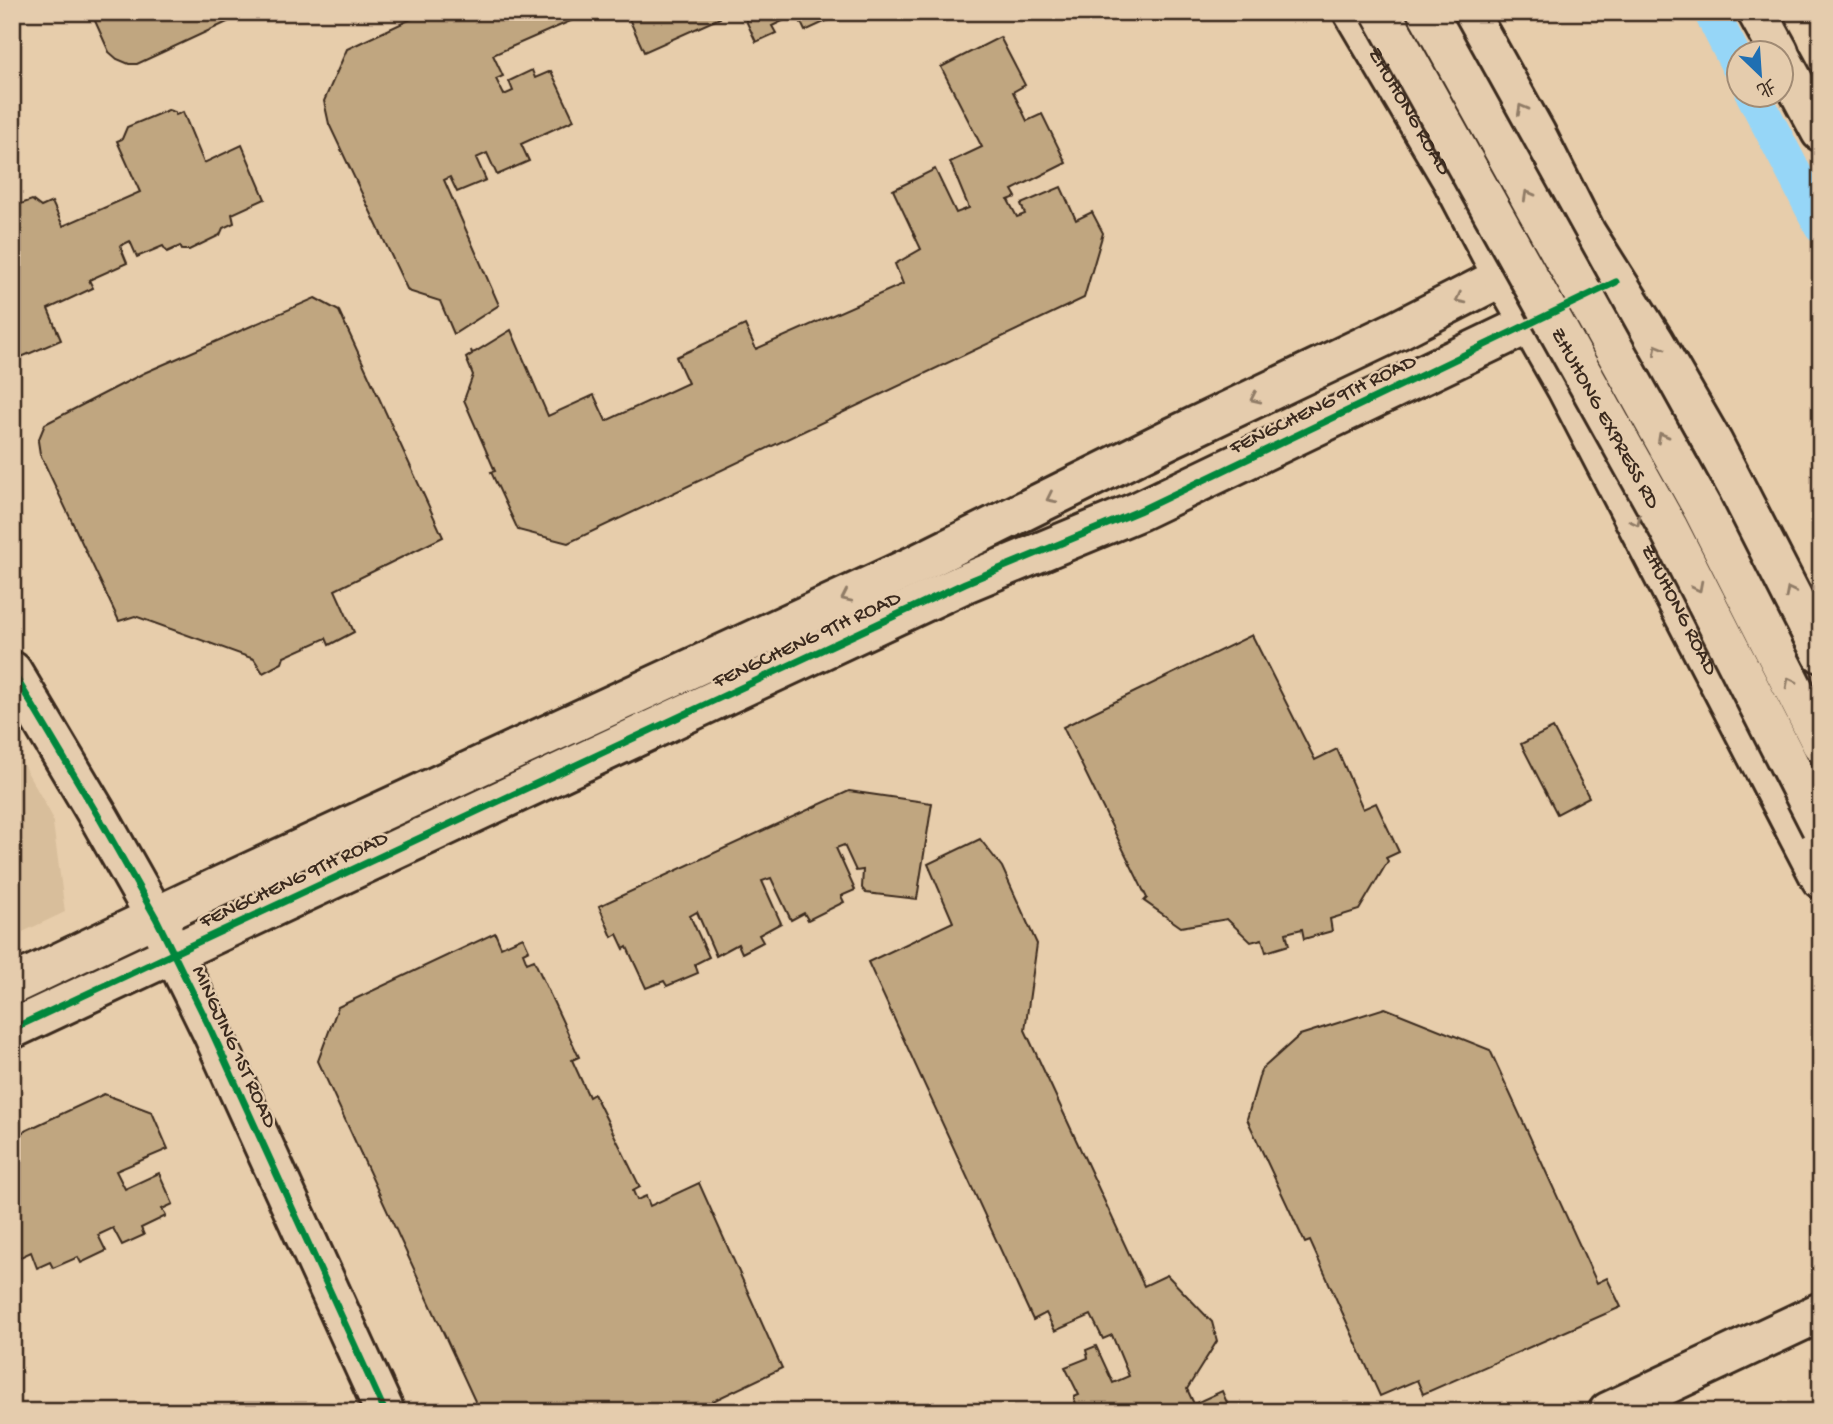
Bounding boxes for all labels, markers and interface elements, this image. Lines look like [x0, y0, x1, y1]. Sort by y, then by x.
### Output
north arrow [1724, 38, 1794, 108]
street label: ZHUHONG ROAD [1361, 44, 1455, 181]
text: 北 [1752, 72, 1779, 101]
one-way arrow [1517, 104, 1530, 116]
one-way arrow [1523, 190, 1536, 202]
one-way arrow [1455, 291, 1467, 305]
street label: ZHUHONG EXPRESS RD [1543, 324, 1664, 514]
one-way arrow [1653, 344, 1666, 357]
street label: FENGCHENG 9TH ROAD [1225, 350, 1421, 463]
one-way arrow [1250, 390, 1262, 404]
one-way arrow [1657, 432, 1670, 444]
one-way arrow [1046, 489, 1058, 503]
one-way arrow [1628, 514, 1641, 526]
street label: ZHUHONG ROAD [1634, 541, 1722, 680]
one-way arrow [1690, 579, 1704, 592]
street label: FENGCHENG 9TH ROAD [709, 587, 906, 696]
one-way arrow [1784, 587, 1798, 600]
one-way arrow [841, 589, 853, 603]
one-way arrow [1784, 677, 1798, 689]
street label: FENGCHENG 9TH ROAD [196, 827, 393, 936]
street label: MINGJING 1ST ROAD [184, 963, 281, 1133]

